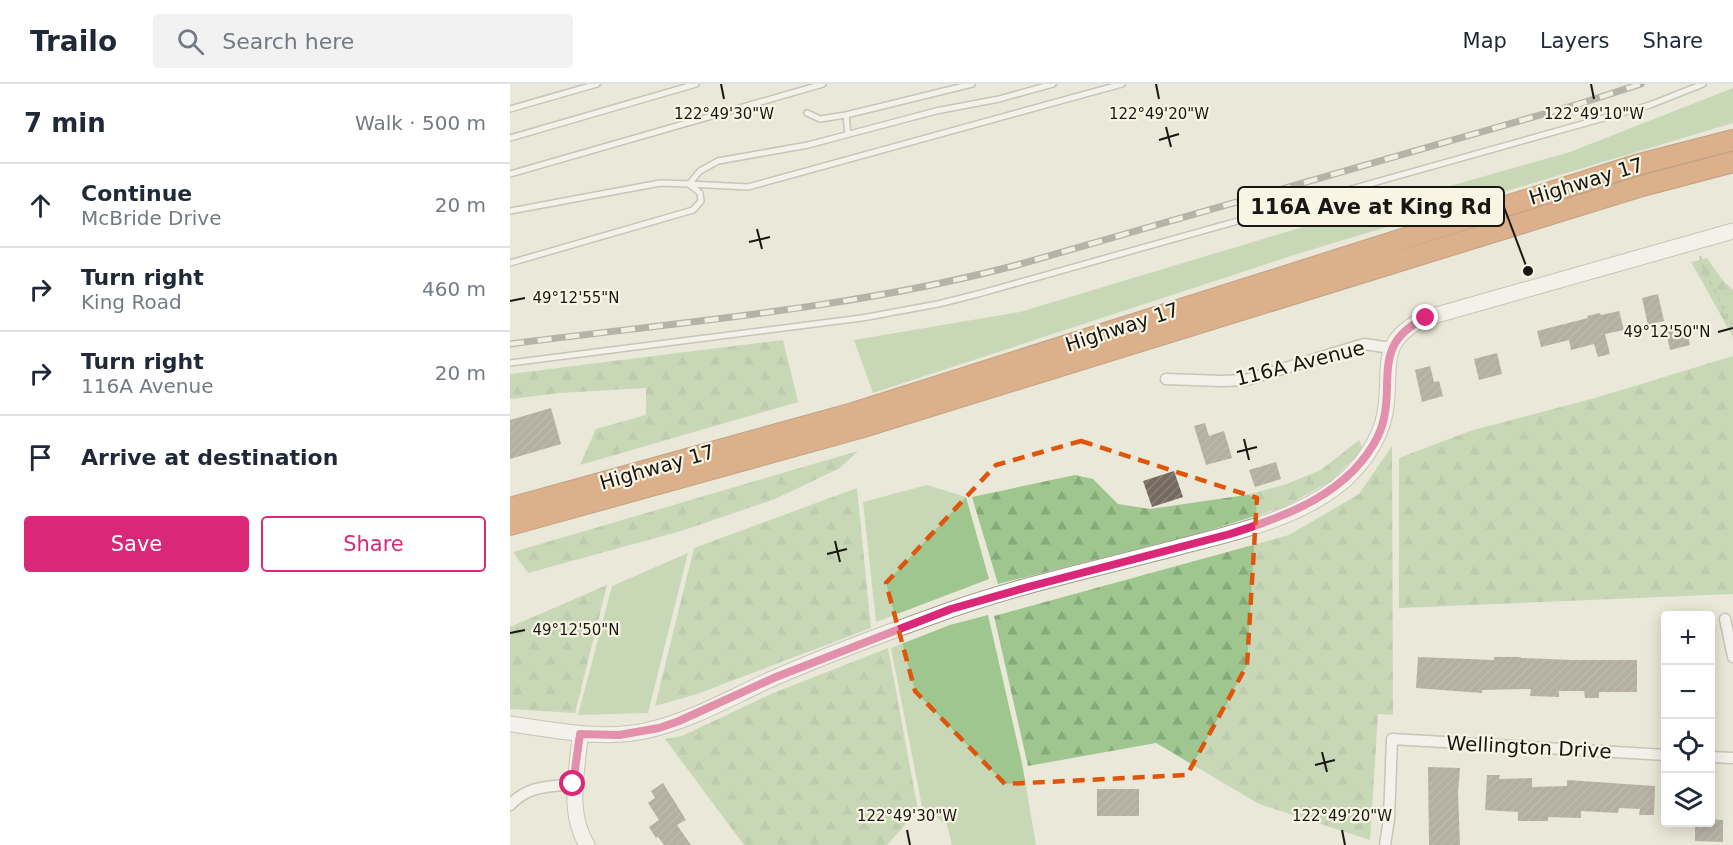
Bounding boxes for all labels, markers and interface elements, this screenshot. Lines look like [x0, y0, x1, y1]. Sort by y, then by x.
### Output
search box [153, 14, 573, 68]
text: Trailo [30, 25, 117, 58]
icon: search [174, 25, 207, 58]
text: Search here [222, 29, 354, 54]
text: Map [1463, 29, 1507, 53]
text: Layers [1540, 29, 1609, 53]
text: Share [1642, 29, 1703, 53]
text: 122°49'30"W [674, 105, 774, 123]
text: 122°49'20"W [1109, 105, 1209, 123]
text: 122°49'10"W [1544, 105, 1644, 123]
text: 7 min [24, 108, 106, 138]
text: Walk · 500 m [355, 111, 486, 135]
street label: Highway 17 [1526, 152, 1646, 210]
text: Continue [81, 181, 192, 206]
callout: 116A Ave at King Rd [1238, 187, 1504, 226]
icon: ahead [24, 189, 57, 222]
text: 20 m [435, 193, 486, 217]
text: 116A Ave at King Rd [1250, 195, 1492, 219]
text: McBride Drive [81, 206, 221, 230]
text: Turn right [81, 265, 204, 290]
icon: right [24, 273, 57, 306]
text: 460 m [422, 277, 486, 301]
text: 49°12'55"N [532, 289, 620, 307]
text: King Road [81, 290, 182, 314]
street label: Highway 17 [1062, 297, 1182, 357]
route end [1412, 304, 1438, 330]
text: 49°12'50"N [1623, 323, 1711, 341]
street label: 116A Avenue [1233, 335, 1367, 391]
text: Turn right [81, 349, 204, 374]
icon: right [24, 357, 57, 390]
text: 20 m [435, 361, 486, 385]
text: 116A Avenue [81, 374, 214, 398]
street label: Highway 17 [597, 439, 717, 495]
icon: arrive [24, 441, 57, 474]
text: Arrive at destination [81, 445, 338, 470]
button: Save [24, 516, 249, 572]
button: Share [261, 516, 486, 572]
map controls [1661, 611, 1715, 827]
button: + [1661, 611, 1715, 665]
text: 49°12'50"N [532, 621, 620, 639]
button: − [1661, 665, 1715, 719]
button: locate [1661, 719, 1715, 773]
street label: Wellington Drive [1446, 731, 1612, 763]
route start [559, 770, 585, 796]
button: layers [1661, 773, 1715, 827]
text: 122°49'30"W [857, 807, 957, 825]
text: 122°49'20"W [1292, 807, 1392, 825]

